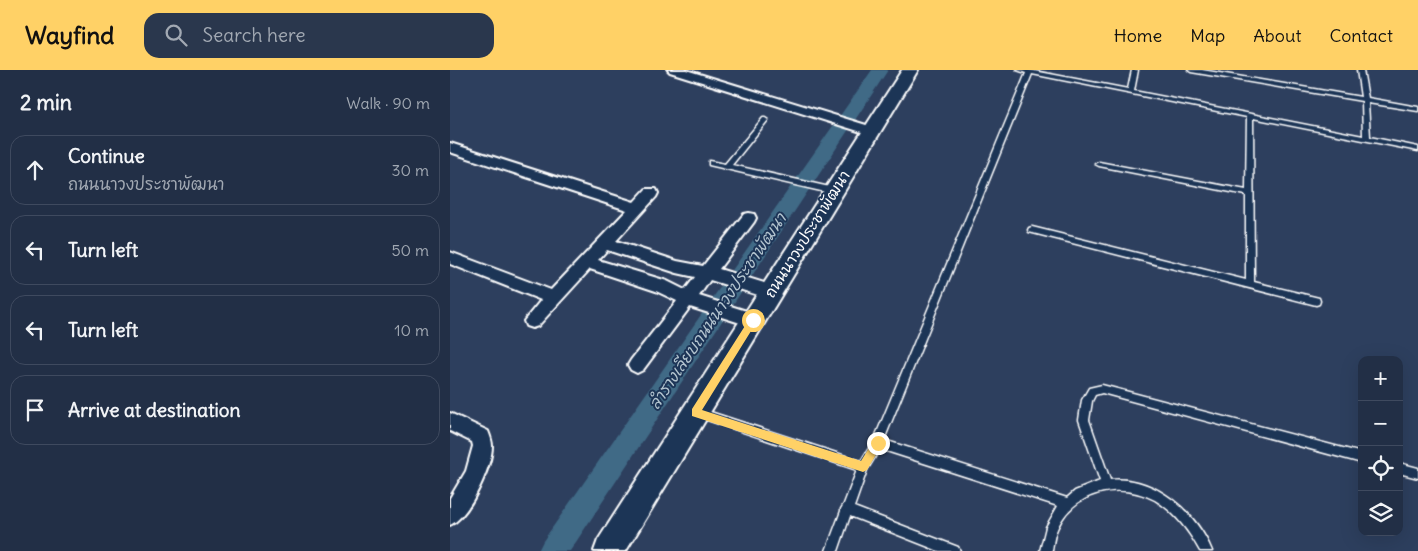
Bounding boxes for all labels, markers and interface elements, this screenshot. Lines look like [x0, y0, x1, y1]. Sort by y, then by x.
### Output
search box [144, 13, 494, 58]
text: Wayfind [25, 20, 114, 50]
icon: search [162, 21, 190, 49]
text: Search here [202, 23, 306, 47]
text: Home [1114, 24, 1162, 47]
text: Map [1190, 24, 1225, 47]
text: About [1253, 24, 1301, 47]
text: Contact [1329, 24, 1393, 47]
text: 2 min [20, 89, 72, 116]
text: Walk · 90 m [346, 93, 430, 113]
text: Continue [68, 144, 145, 168]
icon: ahead [21, 156, 49, 184]
text: 30 m [392, 160, 429, 180]
street label: ถนนนาวงประชาพัฒนา [760, 167, 854, 301]
text: ถนนนาวงประชาพัฒนา [68, 174, 224, 194]
water label: ลำรางเลียบถนนนาวงประชาพัฒนา [644, 208, 791, 413]
icon: left [21, 236, 49, 264]
text: Turn left [68, 238, 138, 262]
text: 50 m [391, 240, 429, 260]
route start [742, 309, 765, 332]
icon: left [21, 316, 49, 344]
text: Turn left [68, 318, 138, 342]
text: 10 m [394, 320, 429, 340]
map controls [1358, 356, 1403, 536]
button: + [1358, 356, 1403, 401]
icon: arrive [21, 396, 49, 424]
text: Arrive at destination [68, 398, 241, 422]
button: − [1358, 401, 1403, 446]
route end [867, 432, 890, 455]
button: locate [1358, 446, 1403, 491]
button: layers [1358, 491, 1403, 536]

